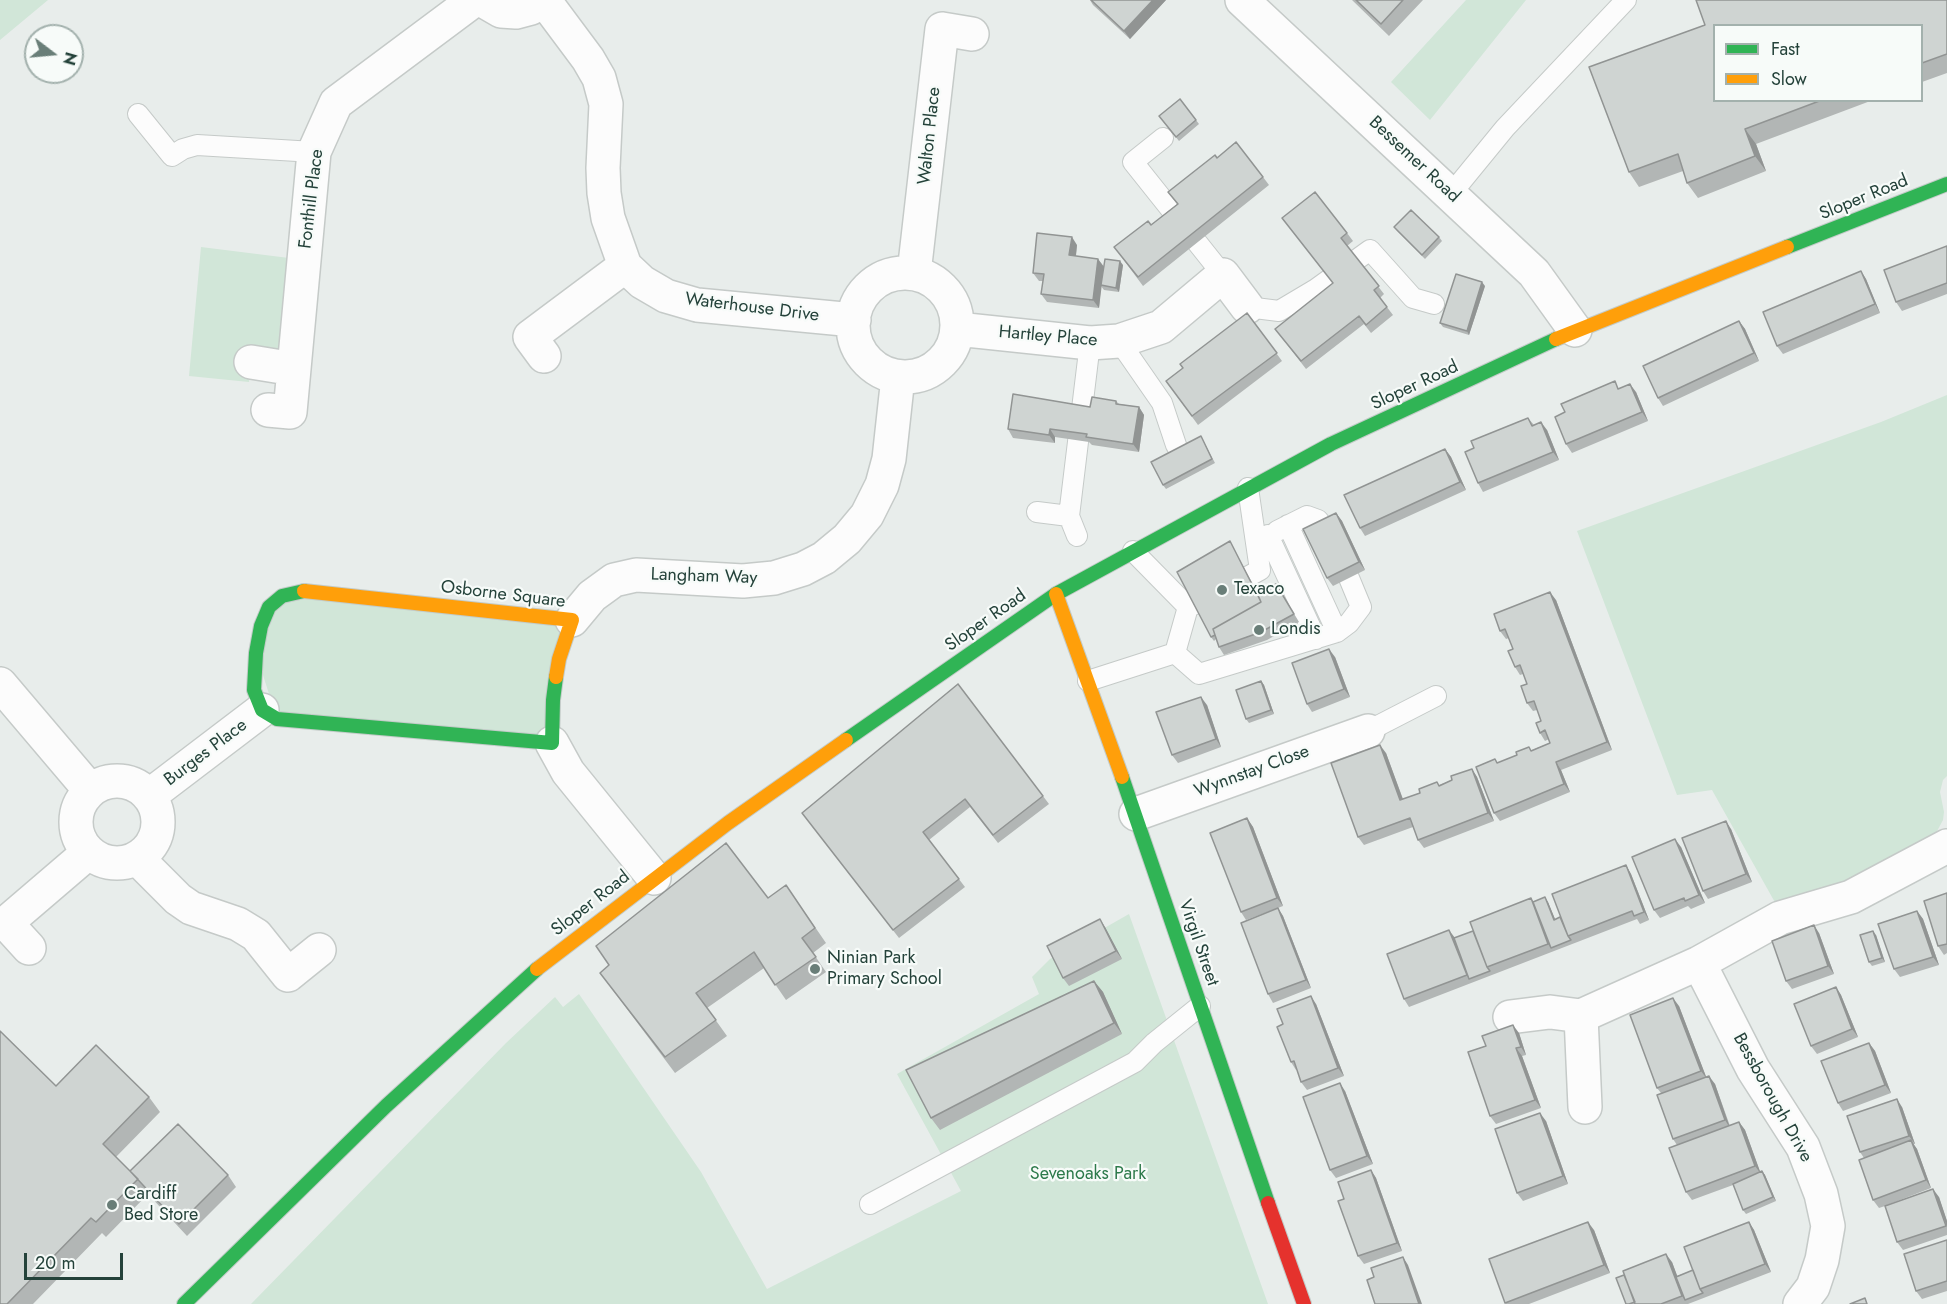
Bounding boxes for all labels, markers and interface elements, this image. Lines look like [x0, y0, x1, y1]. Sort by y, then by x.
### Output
north arrow [24, 24, 84, 84]
legend [1713, 24, 1923, 102]
text: Fast [1771, 36, 1800, 62]
text: N [57, 49, 83, 68]
text: Slow [1771, 66, 1807, 92]
street label: Walton Place [914, 86, 946, 186]
street label: Bessemer Road [1364, 112, 1464, 208]
street label: Fonthill Place [295, 148, 329, 250]
street label: Sloper Road [1816, 170, 1912, 226]
street label: Waterhouse Drive [684, 289, 820, 327]
street label: Hartley Place [998, 322, 1098, 352]
street label: Sloper Road [1368, 356, 1462, 416]
street label: Langham Way [650, 564, 758, 590]
street label: Osborne Square [440, 577, 566, 613]
place label: Texaco [1234, 579, 1284, 601]
marker: Texaco [1215, 583, 1229, 597]
street label: Sloper Road [941, 585, 1031, 657]
place label: Londis [1271, 619, 1321, 641]
marker: Londis [1252, 623, 1266, 637]
street label: Burges Place [160, 715, 252, 791]
street label: Wynnstay Close [1191, 741, 1313, 803]
street label: Sloper Road [547, 867, 635, 941]
street label: Virgil Street [1173, 897, 1223, 989]
place label: Ninian Park Primary School [827, 948, 942, 990]
marker: Ninian Park Primary School [808, 962, 822, 976]
street label: Bessborough Drive [1728, 1030, 1816, 1166]
park label: Sevenoaks Park [1030, 1164, 1146, 1186]
place label: Cardiff Bed Store [124, 1184, 198, 1226]
marker: Cardiff Bed Store [105, 1198, 119, 1212]
scale bar [27, 1241, 126, 1279]
text: 20 m [35, 1250, 75, 1276]

